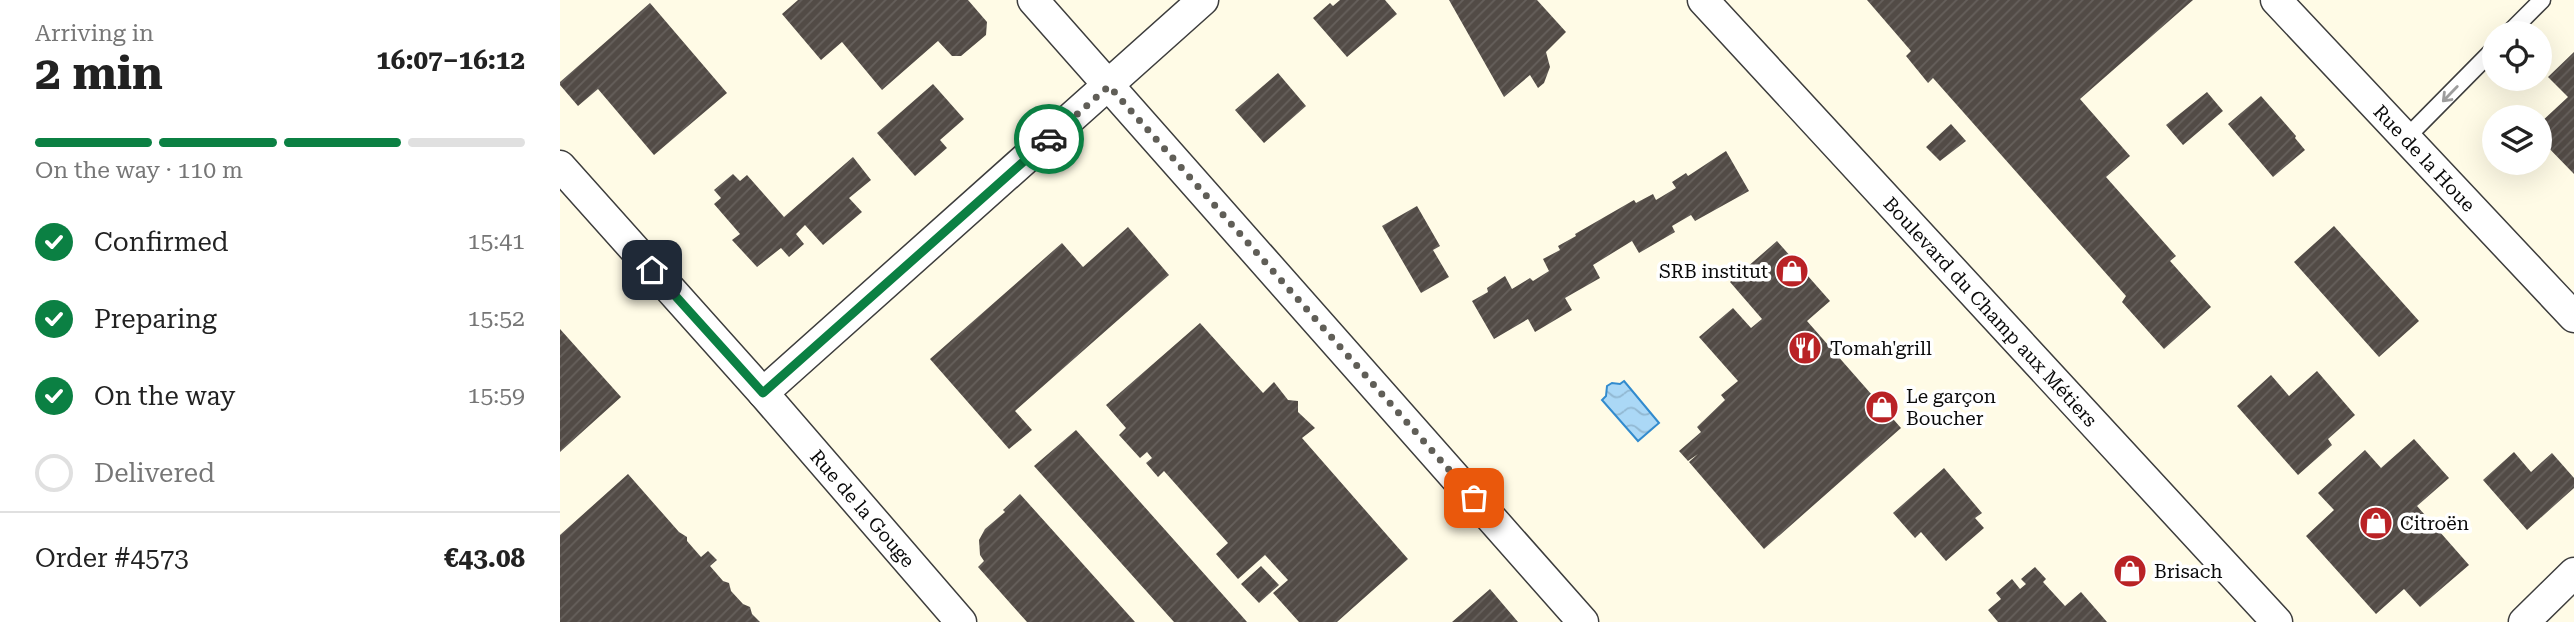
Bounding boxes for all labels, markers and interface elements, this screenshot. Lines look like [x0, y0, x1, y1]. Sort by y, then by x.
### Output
text: Arriving in [35, 20, 154, 47]
map controls [2482, 21, 2552, 175]
button: locate [2482, 21, 2552, 91]
text: 16:07–16:12 [376, 45, 525, 75]
text: 2 min [35, 46, 163, 100]
one-way arrow [2441, 85, 2458, 102]
street label: Rue de la Houe [2369, 100, 2480, 217]
courier [1014, 104, 1084, 174]
button: layers [2482, 105, 2552, 175]
icon: car [1030, 120, 1068, 158]
text: On the way · 110 m [35, 157, 243, 184]
street label: Boulevard du Champ aux Métiers [1878, 192, 2102, 432]
icon: check [35, 223, 73, 261]
text: Confirmed [94, 227, 229, 257]
text: 15:41 [468, 228, 525, 255]
pin [622, 240, 682, 300]
icon: home [633, 251, 671, 289]
shop icon: SRB institut [1773, 252, 1811, 290]
place label: SRB institut [1659, 260, 1768, 283]
icon: check [35, 300, 73, 338]
text: Preparing [94, 304, 217, 334]
text: 15:52 [468, 305, 525, 332]
restaurant icon: Tomah'grill [1786, 329, 1824, 367]
place label: Tomah'grill [1830, 337, 1932, 360]
icon: check [35, 377, 73, 415]
text: On the way [94, 381, 235, 411]
text: 15:59 [468, 382, 525, 409]
place label: Le garçon Boucher [1906, 385, 1996, 430]
shop icon: Le garçon Boucher [1863, 388, 1901, 426]
street label: Rue de la Gouge [805, 445, 919, 572]
text: Delivered [94, 458, 215, 488]
pin [1444, 468, 1504, 528]
icon: bag [1455, 479, 1493, 517]
shop icon: Citroën [2357, 504, 2395, 542]
place label: Citroën [2400, 512, 2469, 535]
text: Order #4573 [35, 543, 189, 573]
text: €43.08 [444, 543, 525, 573]
shop icon: Brisach [2111, 552, 2149, 590]
place label: Brisach [2154, 560, 2223, 583]

